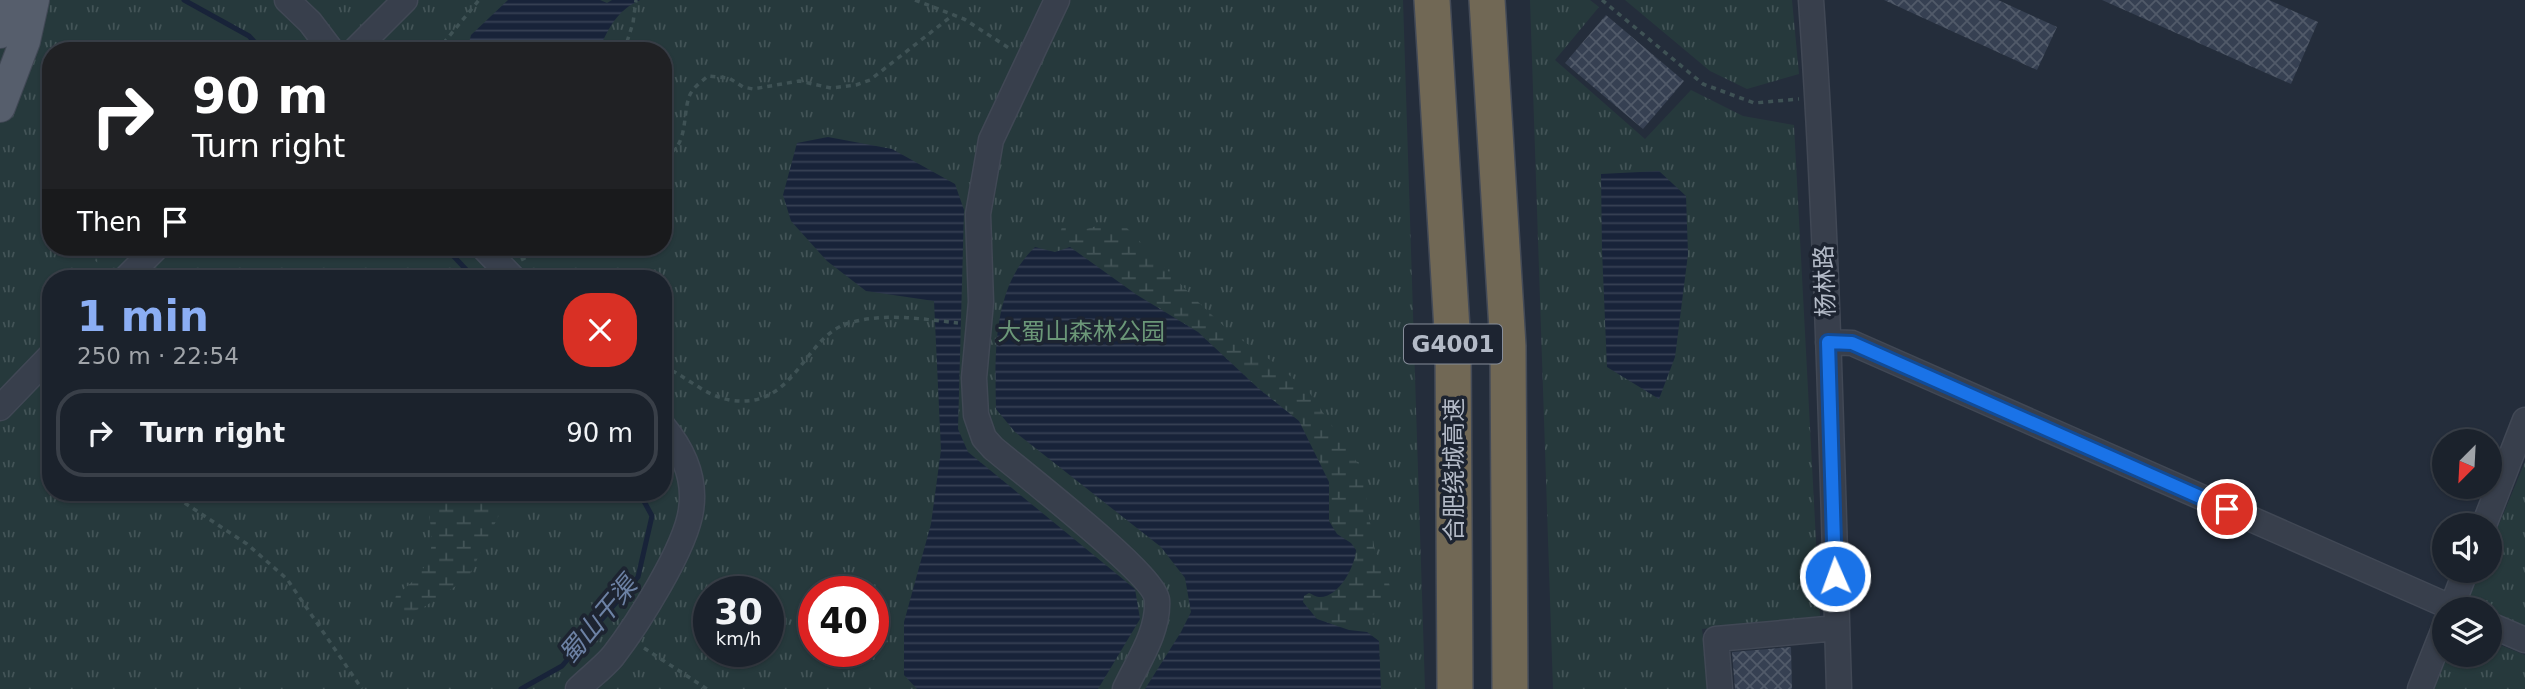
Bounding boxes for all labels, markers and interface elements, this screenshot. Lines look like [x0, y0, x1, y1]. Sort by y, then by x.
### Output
text: 90 m [192, 68, 328, 125]
icon: right [77, 70, 168, 161]
text: Turn right [192, 127, 345, 165]
icon: arrive [156, 203, 194, 241]
text: Then [77, 207, 142, 237]
street label: 杨林路 [1810, 245, 1840, 317]
text: 1 min [77, 292, 209, 341]
button: close [563, 293, 637, 367]
park label: 大蜀山森林公园 [997, 318, 1165, 346]
road number: G4001 [1404, 324, 1502, 364]
text: 250 m · 22:54 [77, 343, 239, 369]
street label: 合肥绕城高速 [1440, 398, 1468, 542]
icon: right [81, 414, 119, 452]
text: Turn right [140, 418, 285, 448]
text: 90 m [566, 418, 633, 448]
north arrow [2432, 429, 2502, 499]
map controls [2432, 429, 2502, 667]
pin [2197, 479, 2257, 539]
icon: arrive [2208, 490, 2246, 528]
button: sound [2432, 513, 2502, 583]
position arrow [1798, 539, 1872, 613]
water label: 蜀山干渠 [553, 567, 645, 669]
speed limit sign: 40 [798, 576, 889, 667]
text: 30 [714, 592, 763, 632]
button: layers [2432, 597, 2502, 667]
text: km/h [716, 628, 761, 649]

